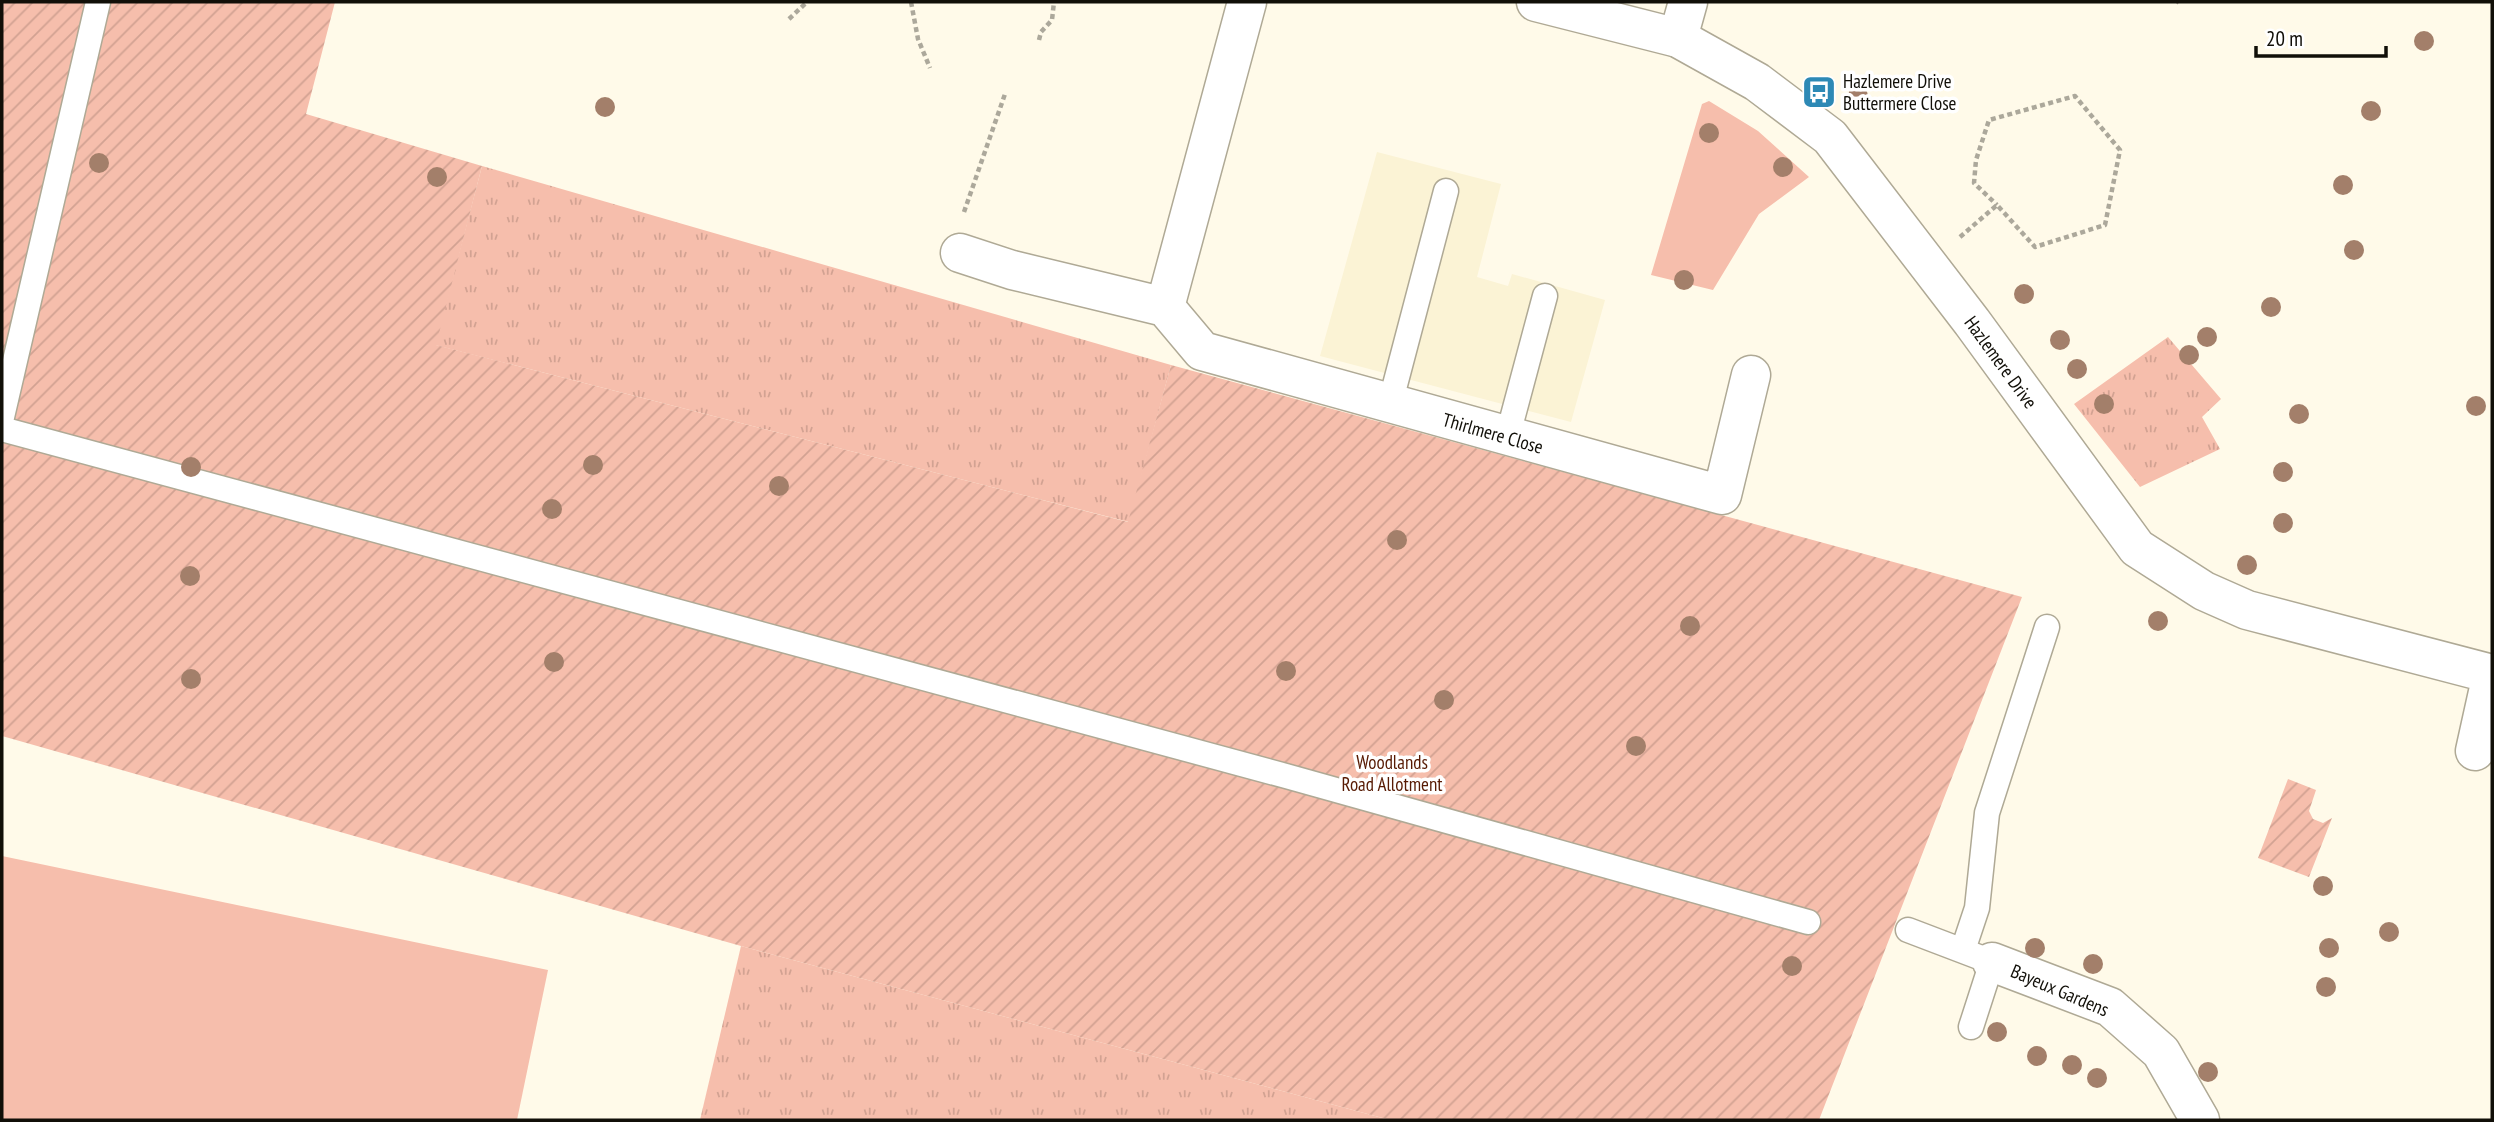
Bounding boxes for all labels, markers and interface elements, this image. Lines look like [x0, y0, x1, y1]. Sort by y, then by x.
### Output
scale bar [2256, 14, 2386, 58]
text: 20 m [2266, 25, 2303, 52]
place label: Hazlemere Drive Buttermere Close [1843, 69, 1957, 115]
bus stop icon: Hazlemere Drive Buttermere Close [1800, 73, 1838, 111]
street label: Hazlemere Drive [1959, 311, 2043, 413]
street label: Thirlmere Close [1440, 407, 1546, 459]
park label: Woodlands Road Allotment [1342, 750, 1443, 796]
street label: Bayeux Gardens [2007, 959, 2113, 1021]

